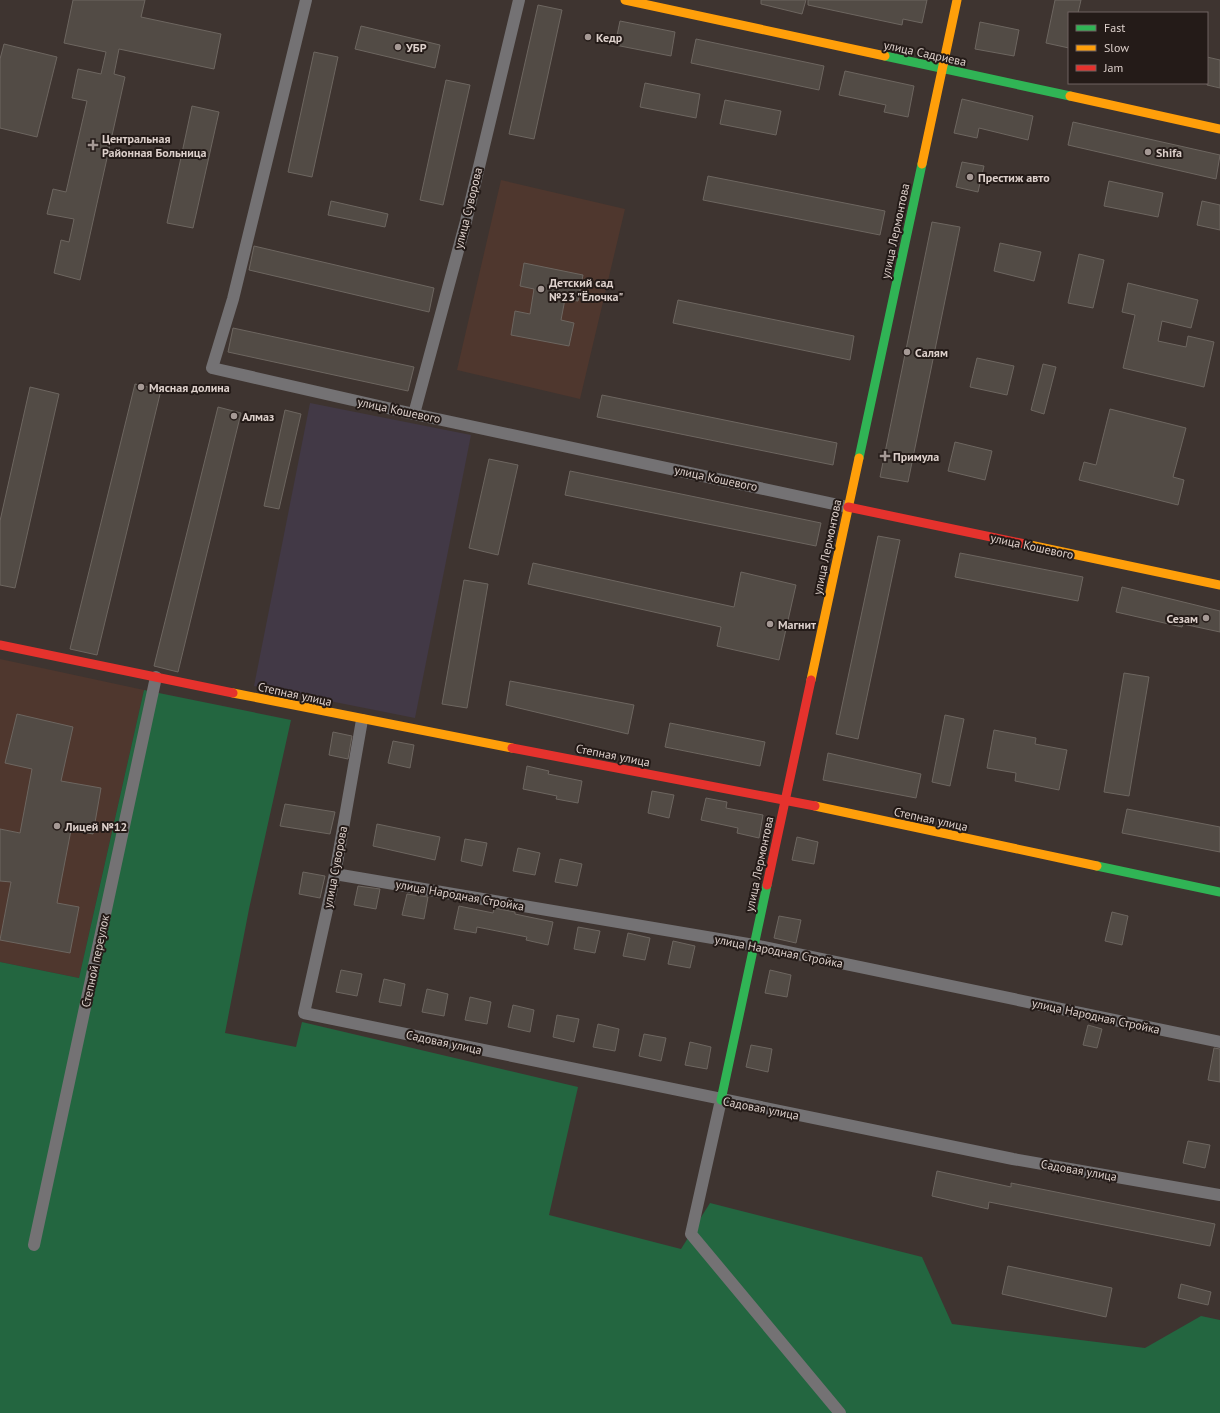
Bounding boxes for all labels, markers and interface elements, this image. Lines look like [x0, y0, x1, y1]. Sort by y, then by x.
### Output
legend [1068, 12, 1208, 84]
text: Fast [1104, 20, 1125, 35]
place label: Кедр [596, 30, 623, 45]
marker: Кедр [583, 32, 593, 42]
street label: улица Садриева [882, 37, 968, 69]
place label: УБР [405, 40, 427, 55]
text: Slow [1104, 40, 1129, 55]
marker: УБР [393, 42, 403, 52]
text: Jam [1103, 60, 1123, 75]
place label: Центральная Районная Больница [102, 131, 206, 160]
marker: Центральная Районная Больница [87, 139, 99, 151]
place label: Shifa [1156, 145, 1182, 160]
marker: Shifa [1143, 147, 1153, 157]
street label: улица Суворова [451, 166, 485, 250]
place label: Престиж авто [978, 170, 1050, 185]
marker: Престиж авто [965, 172, 975, 182]
street label: улица Лермонтова [878, 182, 912, 280]
place label: Детский сад №23 "Ёлочка" [549, 275, 624, 304]
marker: Детский сад №23 "Ёлочка" [536, 284, 546, 294]
place label: Салям [915, 345, 948, 360]
marker: Салям [902, 347, 912, 357]
place label: Мясная долина [149, 380, 230, 395]
marker: Мясная долина [136, 382, 146, 392]
street label: улица Кошевого [356, 394, 442, 426]
place label: Алмаз [242, 409, 274, 424]
marker: Алмаз [229, 411, 239, 421]
place label: Примула [893, 449, 939, 464]
marker: Примула [880, 451, 890, 461]
street label: улица Кошевого [673, 462, 759, 494]
street label: улица Лермонтова [810, 498, 844, 596]
street label: улица Кошевого [989, 530, 1075, 562]
place label: Сезам [1166, 611, 1198, 626]
marker: Сезам [1201, 613, 1211, 623]
place label: Магнит [778, 617, 816, 632]
marker: Магнит [765, 619, 775, 629]
street label: Степная улица [257, 679, 333, 709]
street label: Степная улица [575, 740, 651, 770]
street label: Степная улица [893, 804, 969, 834]
street label: улица Лермонтова [742, 815, 776, 913]
place label: Лицей №12 [64, 819, 127, 834]
marker: Лицей №12 [52, 821, 62, 831]
street label: улица Суворова [320, 825, 350, 909]
street label: улица Народная Стройка [394, 876, 526, 914]
street label: Степной переулок [78, 913, 112, 1009]
street label: улица Народная Стройка [714, 931, 845, 971]
street label: улица Народная Стройка [1031, 995, 1161, 1037]
street label: Садовая улица [405, 1027, 483, 1057]
street label: Садовая улица [722, 1093, 800, 1123]
street label: Садовая улица [1040, 1156, 1118, 1184]

